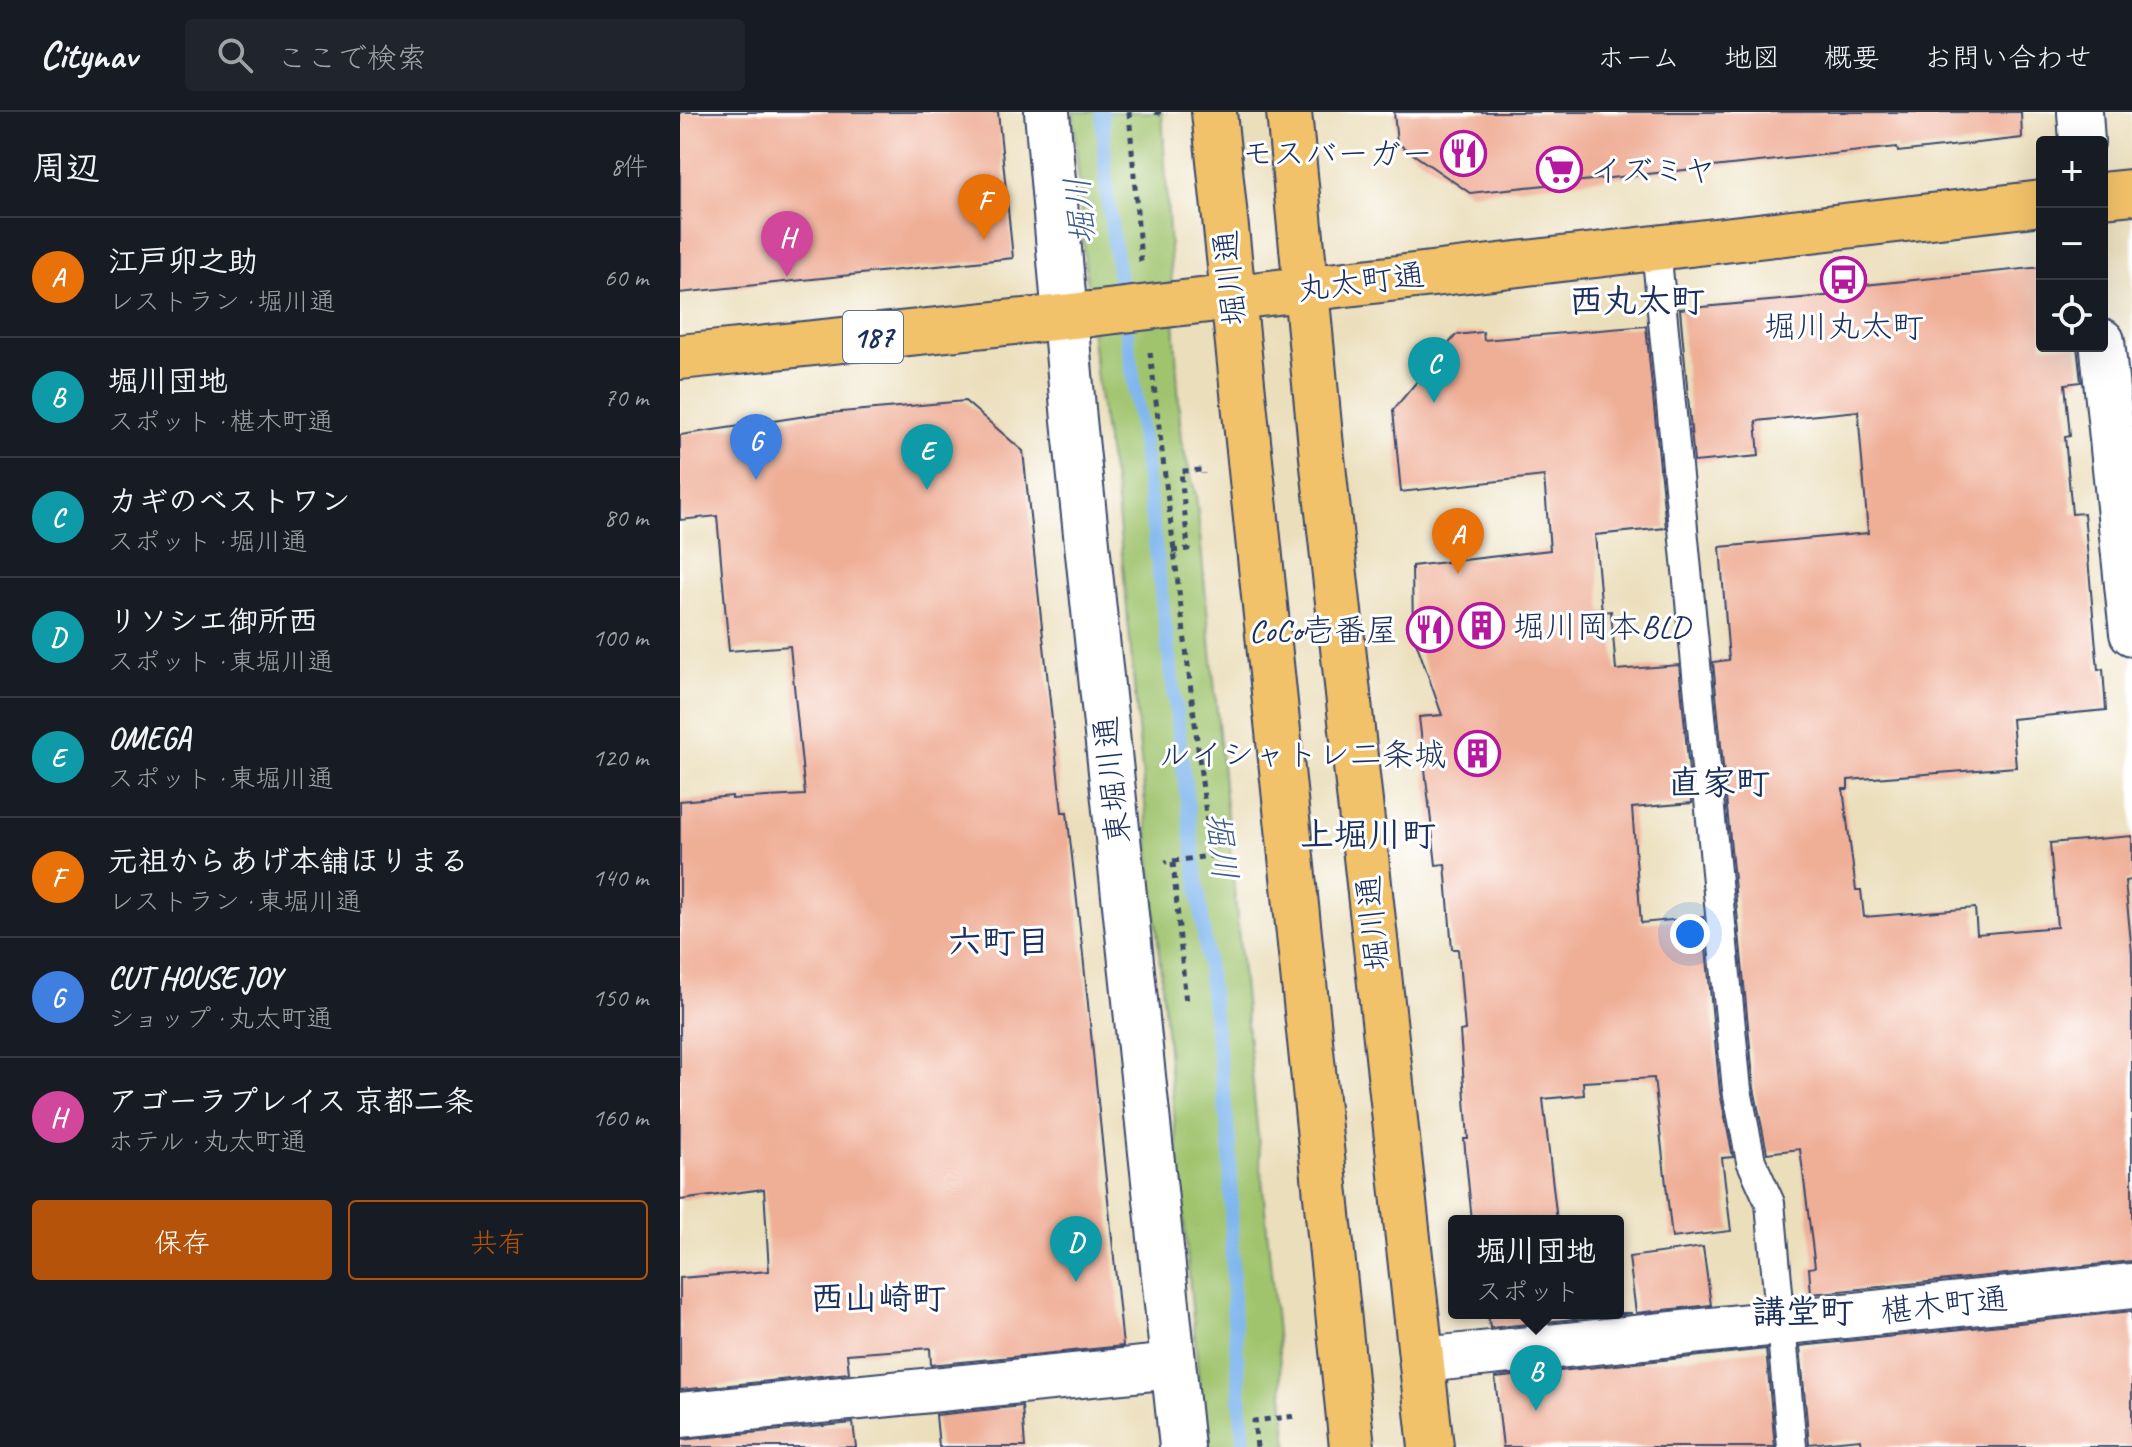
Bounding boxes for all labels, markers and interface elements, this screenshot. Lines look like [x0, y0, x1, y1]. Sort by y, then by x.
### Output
search box [185, 19, 745, 91]
text: Citynav [40, 32, 137, 79]
icon: search [213, 33, 257, 77]
text: ここで検索 [277, 39, 427, 77]
text: ホーム [1597, 40, 1680, 75]
text: 地図 [1724, 40, 1780, 75]
text: 概要 [1824, 40, 1880, 75]
text: お問い合わせ [1924, 40, 2092, 75]
restaurant icon: モスバーガー [1440, 129, 1488, 177]
place label: モスバーガー [1242, 133, 1433, 174]
map controls [2036, 136, 2108, 352]
button: + [2036, 136, 2108, 208]
text: 周辺 [32, 146, 100, 189]
supermarket icon: イズミヤ [1535, 146, 1583, 194]
text: 8件 [610, 150, 648, 183]
place label: イズミヤ [1590, 150, 1716, 191]
pin: F [958, 174, 1010, 240]
water label: 堀川 [1055, 175, 1105, 247]
button: − [2036, 208, 2108, 280]
pin: H [761, 211, 813, 277]
street label: 堀川通 [1205, 228, 1255, 328]
text: 江戸卯之助 [108, 242, 258, 280]
street label: 丸太町通 [1295, 254, 1427, 310]
bus stop icon: 堀川丸太町 [1820, 255, 1868, 303]
text: A [51, 261, 65, 294]
text: 60 m [604, 261, 648, 294]
district label: 西丸太町 [1569, 279, 1705, 322]
button: locate [2036, 280, 2108, 352]
text: レストラン · 堀川通 [108, 285, 336, 318]
place label: 堀川丸太町 [1764, 306, 1924, 347]
road number: 187 [843, 311, 903, 363]
pin: C [1408, 337, 1460, 403]
text: 堀川団地 [108, 362, 228, 400]
text: B [51, 381, 65, 414]
text: 70 m [604, 381, 648, 414]
text: スポット · 椹木町通 [108, 405, 333, 438]
pin: G [730, 414, 782, 480]
pin: E [901, 424, 953, 490]
text: カギのベストワン [108, 482, 350, 520]
text: C [52, 501, 64, 534]
text: 80 m [604, 501, 648, 534]
pin: A [1432, 508, 1484, 574]
text: スポット · 堀川通 [108, 525, 307, 558]
text: リソシエ御所西 [108, 602, 318, 640]
building icon: 堀川岡本BLD [1458, 602, 1506, 650]
restaurant icon: CoCo壱番屋 [1405, 606, 1453, 654]
place label: 堀川岡本BLD [1513, 606, 1692, 647]
place label: CoCo壱番屋 [1249, 610, 1398, 651]
text: D [50, 621, 66, 654]
text: 100 m [592, 621, 648, 654]
text: スポット · 東堀川通 [108, 645, 333, 678]
street label: 東堀川通 [1085, 714, 1139, 846]
text: OMEGA [108, 719, 191, 757]
building icon: ルイシャトレ二条城 [1453, 730, 1501, 778]
place label: ルイシャトレ二条城 [1159, 734, 1446, 775]
text: E [51, 741, 65, 774]
text: 120 m [592, 741, 648, 774]
district label: 直家町 [1668, 761, 1770, 804]
text: スポット · 東堀川通 [108, 762, 333, 795]
water label: 堀川 [1197, 810, 1247, 882]
district label: 上堀川町 [1300, 813, 1436, 856]
text: 元祖からあげ本舗ほりまる [108, 842, 470, 880]
text: F [52, 861, 64, 894]
text: 140 m [592, 861, 648, 894]
street label: 堀川通 [1348, 873, 1398, 973]
text: レストラン · 東堀川通 [108, 885, 362, 918]
your location [1670, 914, 1710, 954]
district label: 六町目 [948, 920, 1050, 963]
text: CUT HOUSE JOY [108, 959, 282, 997]
text: G [52, 981, 64, 1014]
text: 150 m [592, 981, 648, 1014]
text: ショップ · 丸太町通 [108, 1002, 332, 1035]
text: アゴーラプレイス 京都二条 [108, 1082, 474, 1120]
text: H [51, 1101, 65, 1134]
text: 160 m [592, 1101, 648, 1134]
text: ホテル · 丸太町通 [108, 1125, 306, 1158]
button: 保存 [32, 1200, 332, 1280]
button: 共有 [348, 1200, 648, 1280]
popup [1448, 1215, 1624, 1319]
pin: D [1050, 1216, 1102, 1282]
text: 堀川団地 [1476, 1232, 1596, 1270]
text: スポット [1476, 1275, 1580, 1308]
district label: 西山崎町 [810, 1276, 946, 1319]
street label: 椹木町通 [1878, 1278, 2010, 1332]
district label: 講堂町 [1752, 1290, 1854, 1333]
pin: B [1510, 1345, 1562, 1411]

